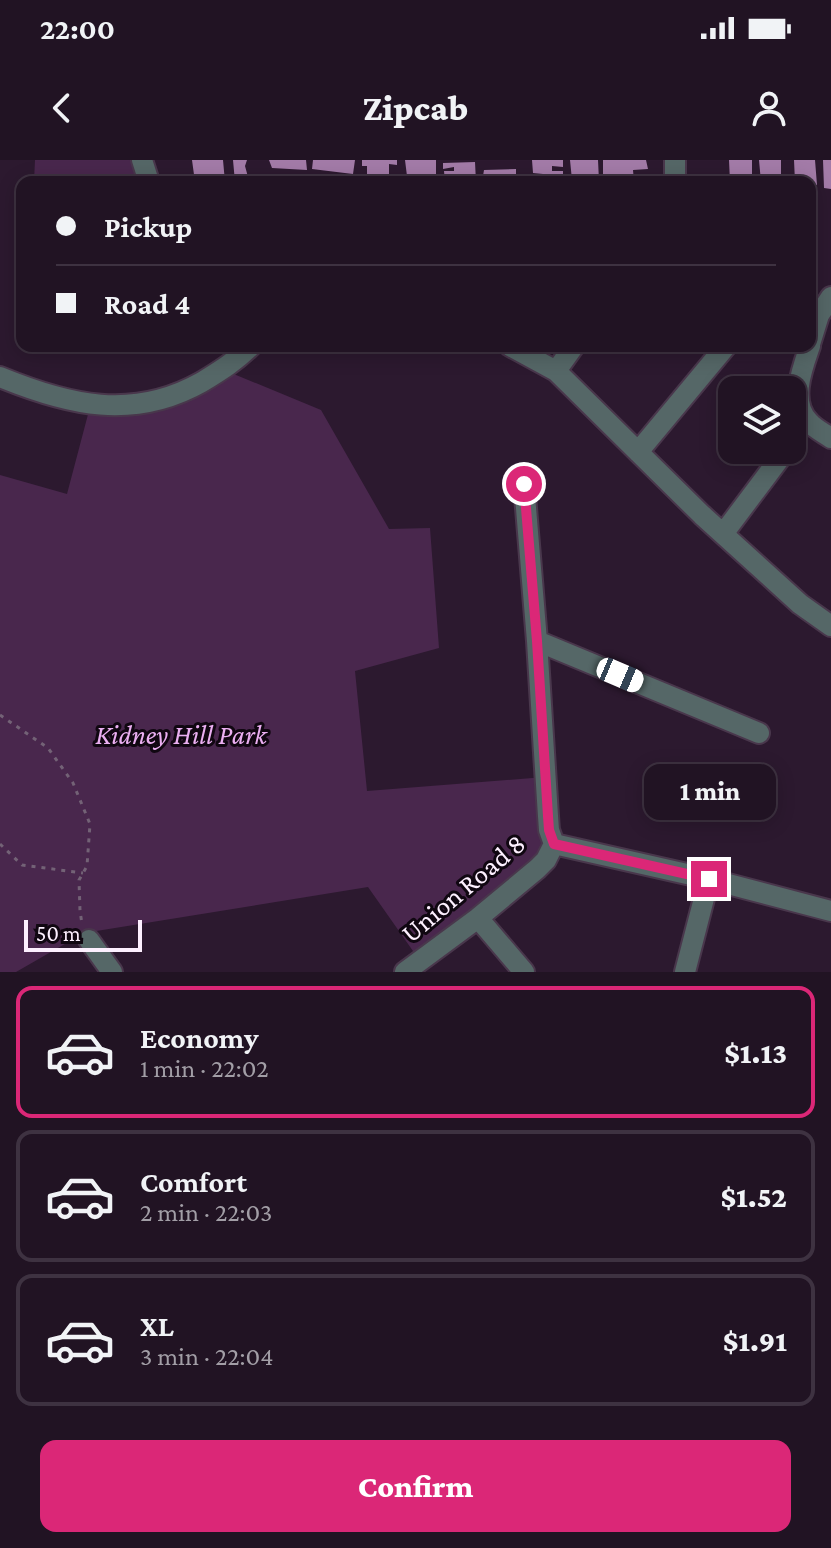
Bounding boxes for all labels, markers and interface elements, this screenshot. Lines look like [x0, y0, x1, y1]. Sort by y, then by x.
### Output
text: 22:00 [40, 12, 115, 45]
icon: back [40, 86, 84, 130]
icon: person [747, 86, 791, 130]
text: Zipcab [363, 88, 468, 128]
text: Pickup [104, 210, 192, 243]
text: Road 4 [104, 287, 190, 320]
map controls [718, 376, 806, 464]
button: layers [718, 376, 806, 464]
route start [506, 466, 542, 502]
car [593, 655, 647, 695]
park label: Kidney Hill Park [95, 719, 268, 750]
callout: 1 min [643, 763, 775, 819]
text: 1 min [680, 777, 740, 806]
street label: Union Road 8 [395, 827, 531, 949]
route end [691, 861, 727, 897]
scale bar [24, 916, 142, 952]
text: 50 m [36, 921, 81, 946]
icon: car [44, 1016, 116, 1088]
text: Economy [140, 1021, 259, 1054]
text: $1.13 [724, 1036, 787, 1069]
text: 1 min · 22:02 [140, 1054, 269, 1083]
icon: car [44, 1160, 116, 1232]
text: Comfort [140, 1165, 247, 1198]
text: $1.52 [721, 1180, 787, 1213]
text: 2 min · 22:03 [140, 1198, 272, 1227]
icon: car [44, 1304, 116, 1376]
text: XL [140, 1309, 174, 1342]
text: $1.91 [723, 1324, 787, 1357]
text: 3 min · 22:04 [140, 1342, 273, 1371]
button: Confirm [40, 1440, 791, 1532]

